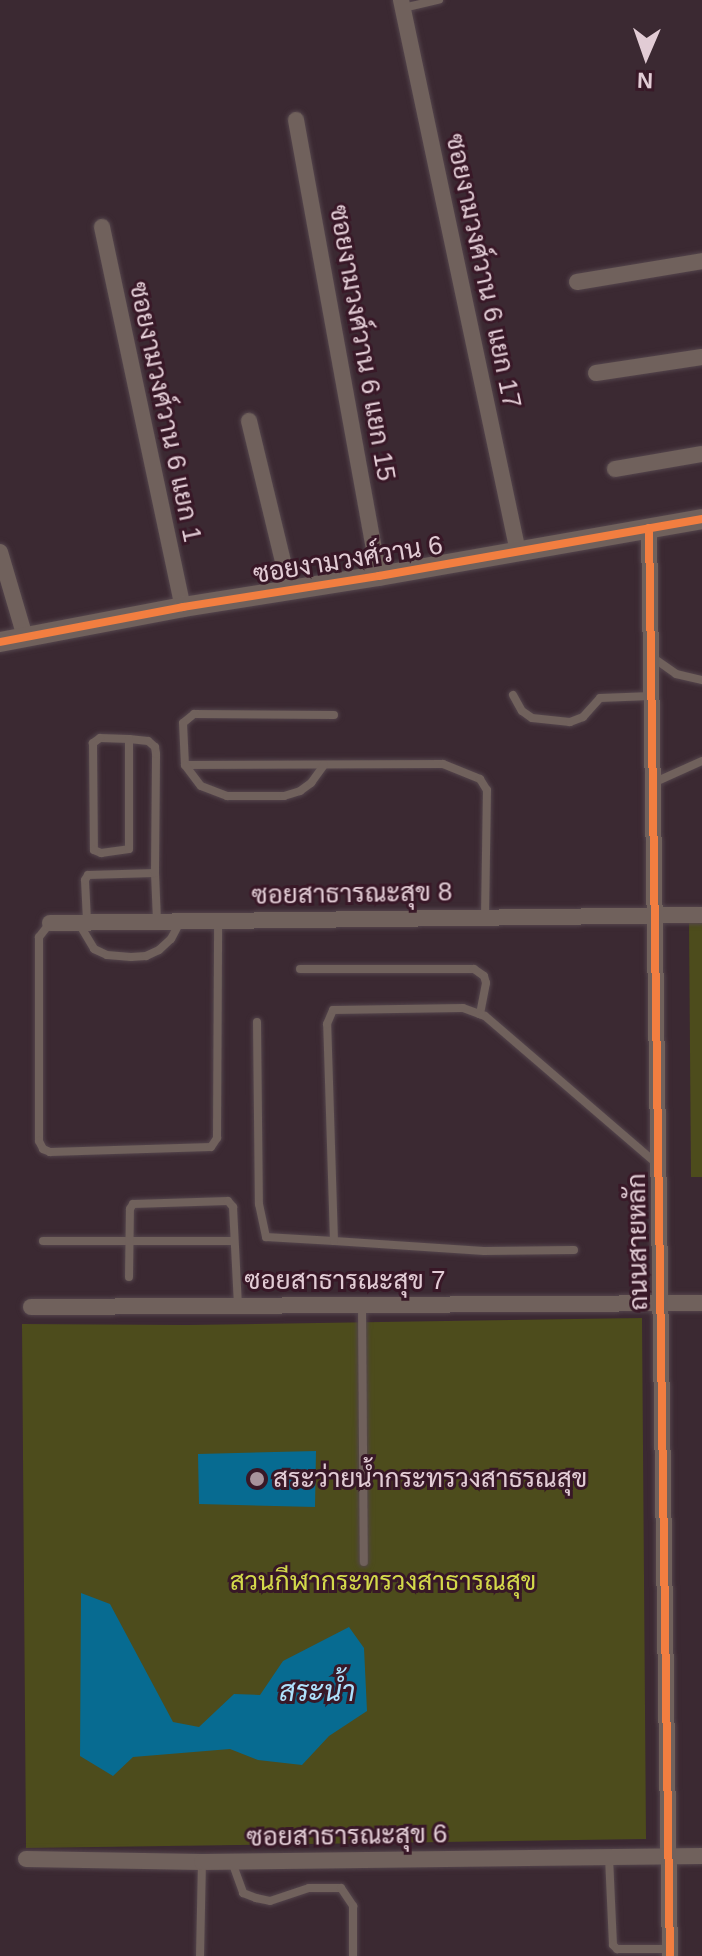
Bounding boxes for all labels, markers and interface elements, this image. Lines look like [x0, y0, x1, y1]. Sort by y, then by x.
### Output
north arrow [606, 16, 686, 96]
text: N [637, 68, 654, 93]
street label: ซอยงามวงศ์วาน 6 แยก 17 [439, 131, 527, 411]
street label: ซอยงามวงศ์วาน 6 แยก 15 [322, 203, 402, 483]
street label: ซอยงามวงศ์วาน 6 แยก 1 [122, 279, 208, 545]
street label: ซอยงามวงศ์วาน 6 [251, 530, 445, 590]
street label: ซอยสาธารณะสุข 8 [251, 877, 453, 911]
street label: ถนนสายหลัก [621, 1173, 655, 1311]
street label: ซอยสาธารณะสุข 7 [245, 1265, 445, 1297]
place label: สระว่ายน้ำกระทรวงสาธรณสุข [273, 1463, 587, 1495]
marker: สระว่ายน้ำกระทรวงสาธรณสุข [248, 1470, 266, 1488]
park label: สวนกีฬากระทรวงสาธารณสุข [230, 1566, 536, 1598]
water label: สระน้ำ [279, 1675, 355, 1709]
street label: ซอยสาธารณะสุข 6 [246, 1819, 448, 1853]

